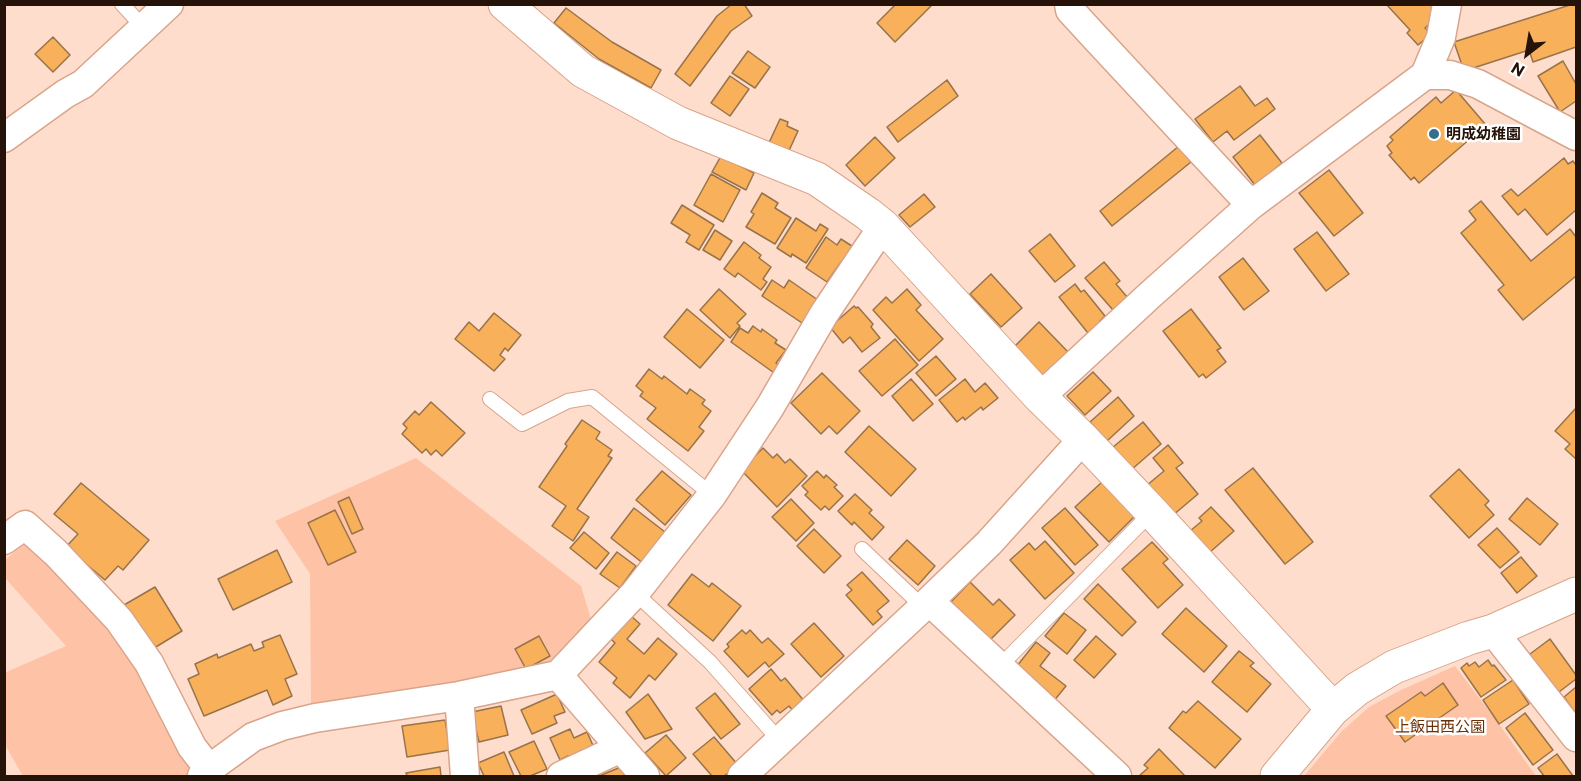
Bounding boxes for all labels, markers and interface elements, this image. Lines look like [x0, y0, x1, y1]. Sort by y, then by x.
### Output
north arrow [1497, 24, 1557, 84]
text: N [1507, 59, 1528, 81]
place label: 明成幼稚園 [1446, 125, 1521, 143]
marker: 明成幼稚園 [1427, 127, 1441, 141]
park label: 上飯田西公園 [1395, 718, 1485, 736]

